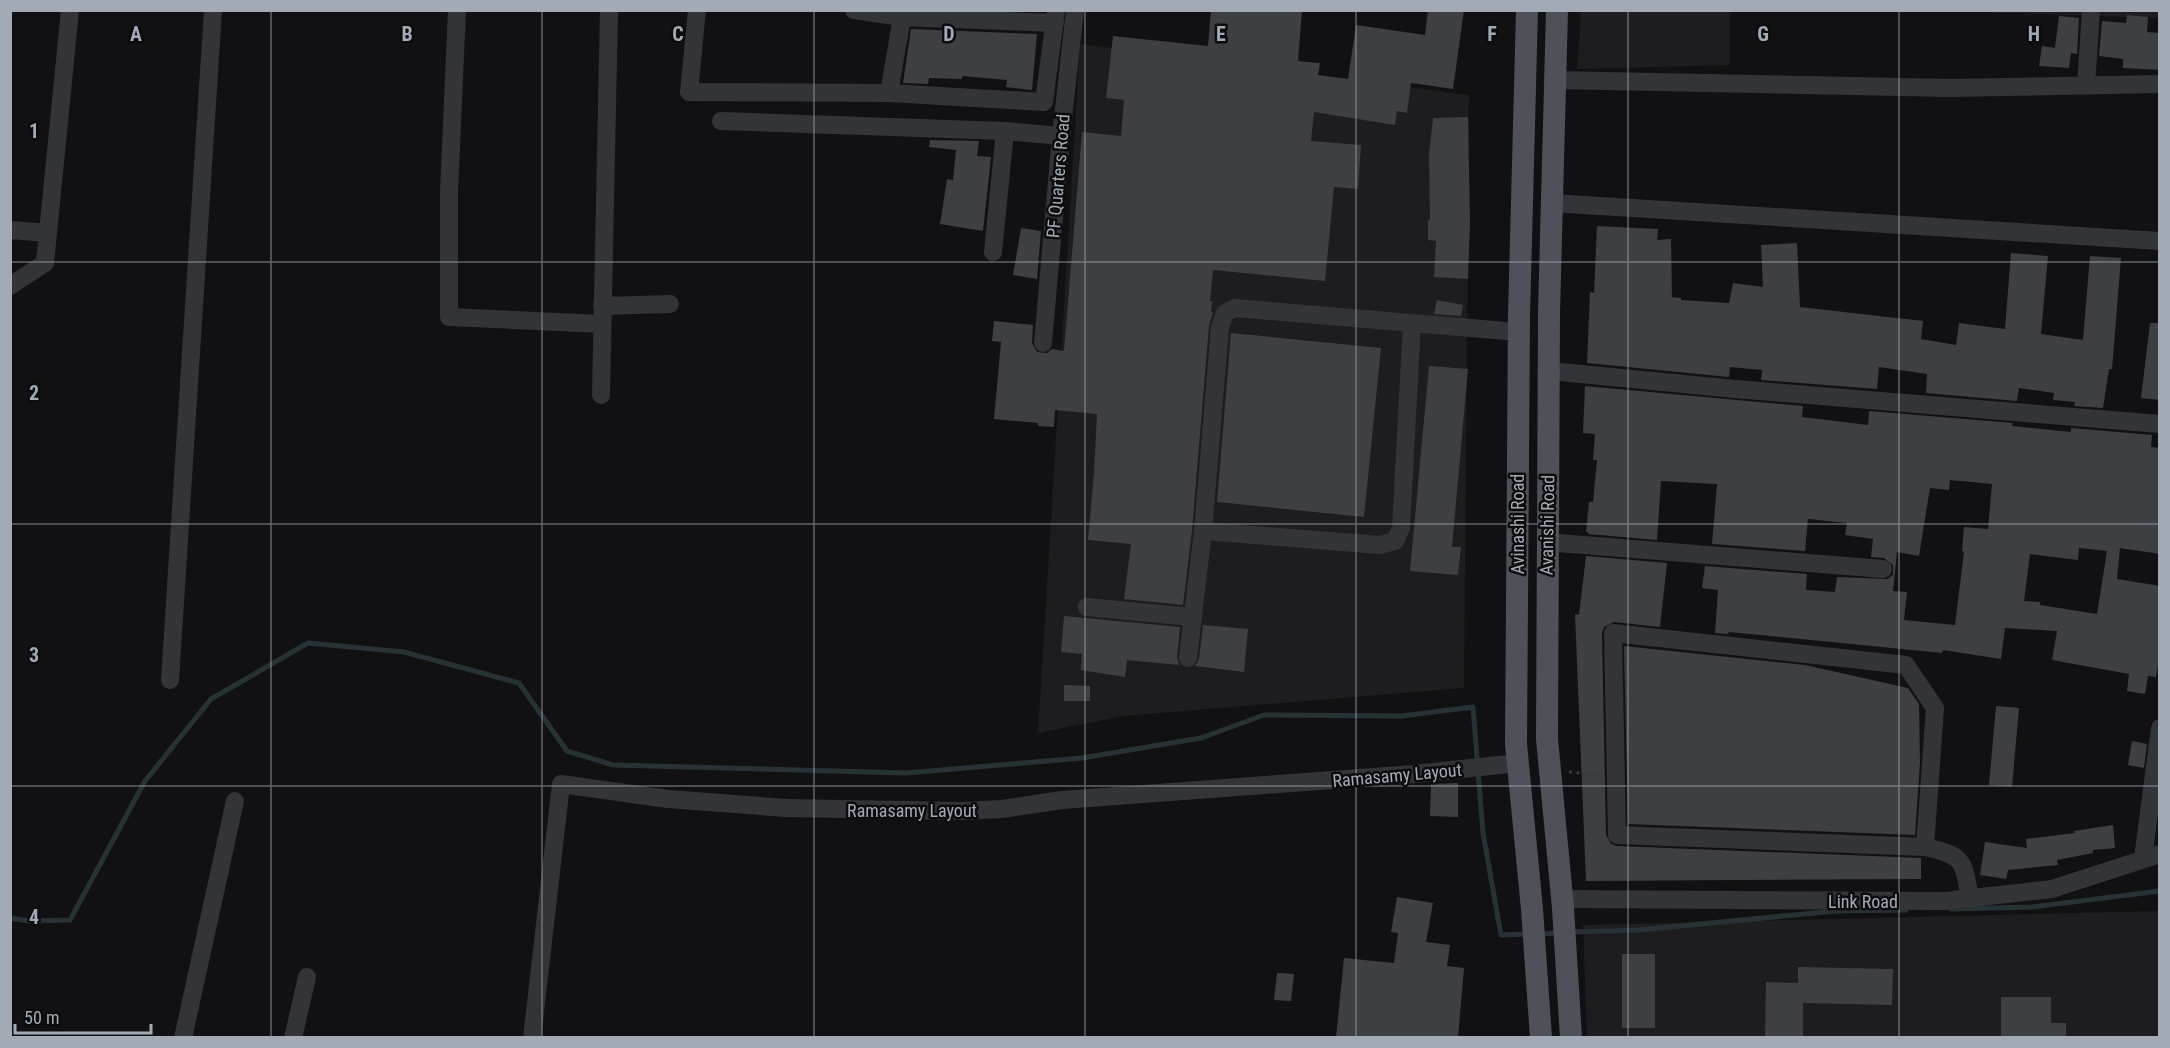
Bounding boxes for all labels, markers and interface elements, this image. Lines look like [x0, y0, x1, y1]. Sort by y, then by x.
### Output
text: A [130, 22, 142, 46]
text: B [401, 22, 413, 46]
text: C [672, 22, 684, 46]
text: D [943, 22, 955, 46]
text: E [1216, 22, 1226, 46]
text: F [1487, 22, 1497, 46]
text: G [1757, 22, 1769, 46]
text: H [2028, 22, 2040, 46]
street label: PF Quarters Road [1042, 113, 1074, 239]
text: 1 [29, 119, 39, 143]
text: 2 [29, 381, 39, 405]
street label: Avinashi Road [1507, 474, 1528, 574]
street label: Avanishi Road [1536, 475, 1558, 575]
text: 3 [29, 643, 39, 667]
street label: Ramasamy Layout [1331, 759, 1463, 791]
street label: Ramasamy Layout [847, 800, 977, 821]
street label: Link Road [1828, 891, 1898, 912]
text: 4 [29, 905, 39, 929]
scale bar [15, 997, 152, 1035]
text: 50 m [24, 1007, 59, 1028]

